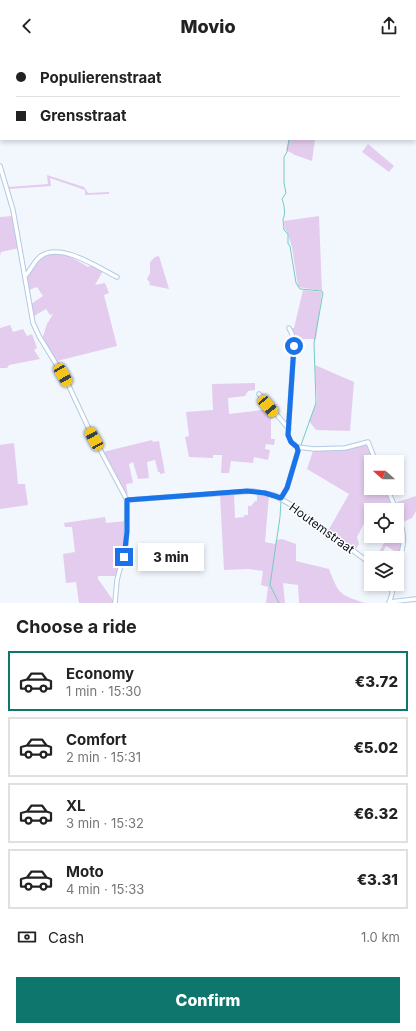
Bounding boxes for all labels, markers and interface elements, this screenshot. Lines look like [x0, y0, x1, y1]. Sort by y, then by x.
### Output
icon: back [16, 15, 38, 37]
icon: share [378, 15, 400, 37]
text: Movio [180, 16, 236, 37]
text: Populierenstraat [40, 68, 161, 87]
text: Grensstraat [40, 106, 126, 125]
route start [285, 337, 303, 355]
car [52, 362, 74, 388]
car [256, 393, 280, 419]
car [83, 426, 105, 452]
north arrow [364, 455, 404, 495]
map controls [364, 455, 404, 591]
street label: Houtemstraat [287, 499, 357, 557]
button: locate [364, 503, 404, 543]
callout: 3 min [138, 543, 204, 571]
route end [115, 548, 133, 566]
text: 3 min [153, 549, 189, 565]
button: layers [364, 551, 404, 591]
text: Choose a ride [16, 616, 137, 637]
icon: car [18, 663, 54, 699]
text: Economy [66, 664, 134, 683]
text: €3.72 [355, 672, 398, 691]
text: 1 min · 15:30 [66, 683, 141, 699]
icon: car [18, 729, 54, 765]
text: Comfort [66, 730, 127, 749]
text: €5.02 [353, 738, 398, 757]
text: 2 min · 15:31 [66, 749, 141, 765]
icon: car [18, 795, 54, 831]
text: XL [66, 796, 86, 815]
text: €6.32 [354, 804, 398, 823]
text: 3 min · 15:32 [66, 815, 144, 831]
icon: car [18, 861, 54, 897]
text: Moto [66, 862, 104, 881]
text: €3.31 [357, 870, 398, 889]
text: 4 min · 15:33 [66, 881, 144, 897]
icon: cash [16, 926, 38, 948]
text: Cash [48, 928, 84, 947]
text: 1.0 km [361, 929, 400, 945]
button: Confirm [16, 977, 400, 1023]

